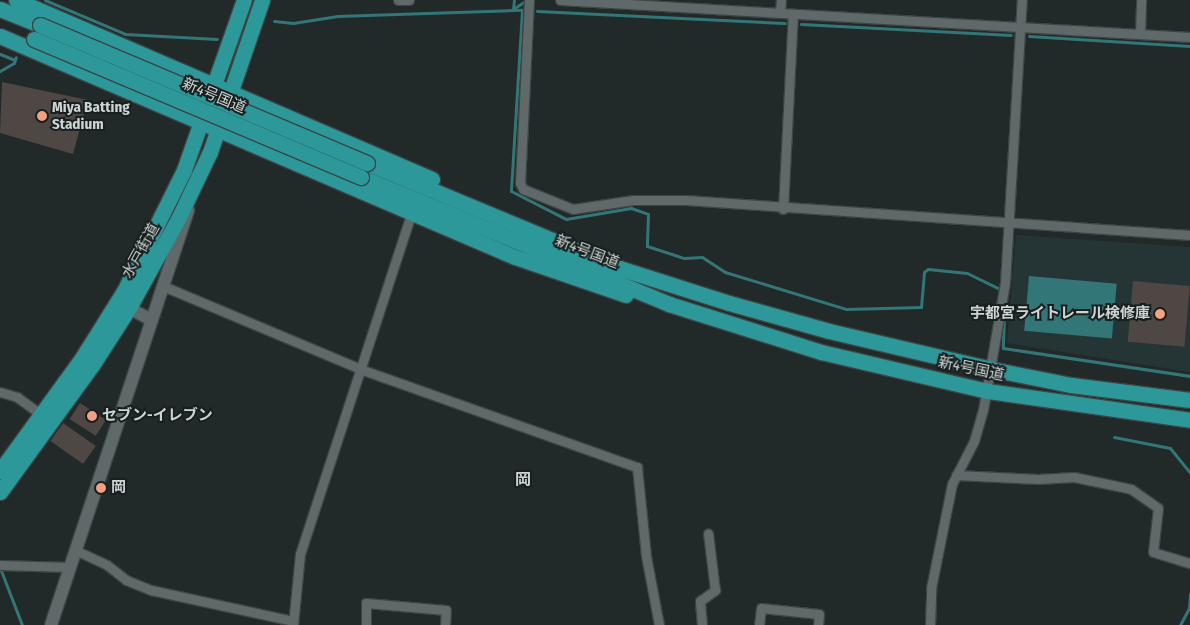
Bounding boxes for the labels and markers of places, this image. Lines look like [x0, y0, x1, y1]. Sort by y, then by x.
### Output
place label: Miya Batting Stadium [52, 98, 130, 133]
marker: Miya Batting Stadium [36, 110, 48, 122]
place label: 宇都宮ライトレール検修庫 [970, 305, 1150, 323]
marker: 宇都宮ライトレール検修庫 [1154, 308, 1166, 320]
place label: セブン-イレブン [102, 407, 213, 425]
marker: セブン-イレブン [86, 410, 98, 422]
place label: 岡 [111, 479, 126, 497]
marker: 岡 [95, 482, 107, 494]

